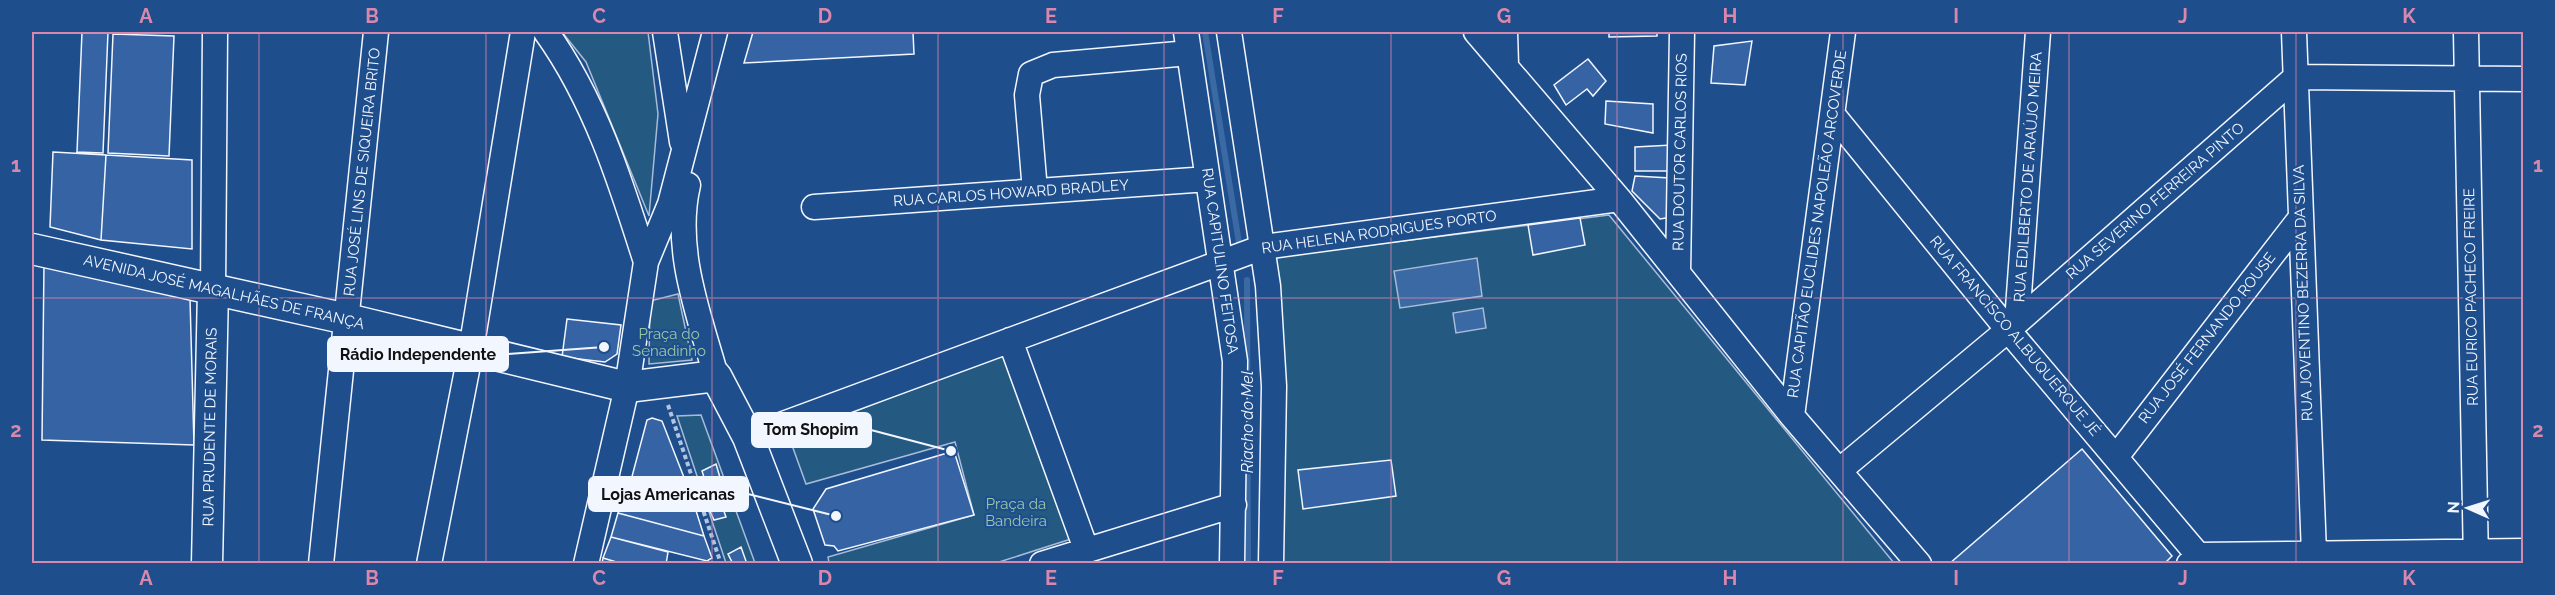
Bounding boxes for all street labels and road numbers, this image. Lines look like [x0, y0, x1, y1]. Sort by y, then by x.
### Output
street label: RUA JOSÉ LINS DE SIQUEIRA BRITO [340, 47, 384, 297]
street label: RUA CAPITÃO EUCLIDES NAPOLEÃO ARCOVERDE [1784, 49, 1850, 399]
street label: RUA EDILBERTO DE ARAÚJO MEIRA [2010, 51, 2046, 303]
street label: RUA DOUTOR CARLOS RIOS [1669, 53, 1691, 251]
street label: RUA SEVERINO FERREIRA PINTO [2062, 119, 2248, 283]
street label: RUA JOVENTINO BEZERRA DA SILVA [2290, 165, 2316, 421]
street label: RUA CAPITULINO FEITOSA [1198, 167, 1242, 355]
street label: RUA CARLOS HOWARD BRADLEY [893, 176, 1130, 210]
street label: RUA EURICO PACHECO FREIRE [2460, 188, 2482, 406]
street label: RUA HELENA RODRIGUES PORTO [1260, 207, 1498, 257]
street label: RUA FRANCISCO ALBUQUERQUE JÉ [1926, 232, 2104, 440]
street label: RUA JOSÉ FERNANDO ROUSE [2135, 249, 2279, 427]
street label: AVENIDA JOSÉ MAGALHÃES DE FRANÇA [82, 251, 366, 333]
street label: RUA PRUDENTE DE MORAIS [199, 327, 221, 527]

